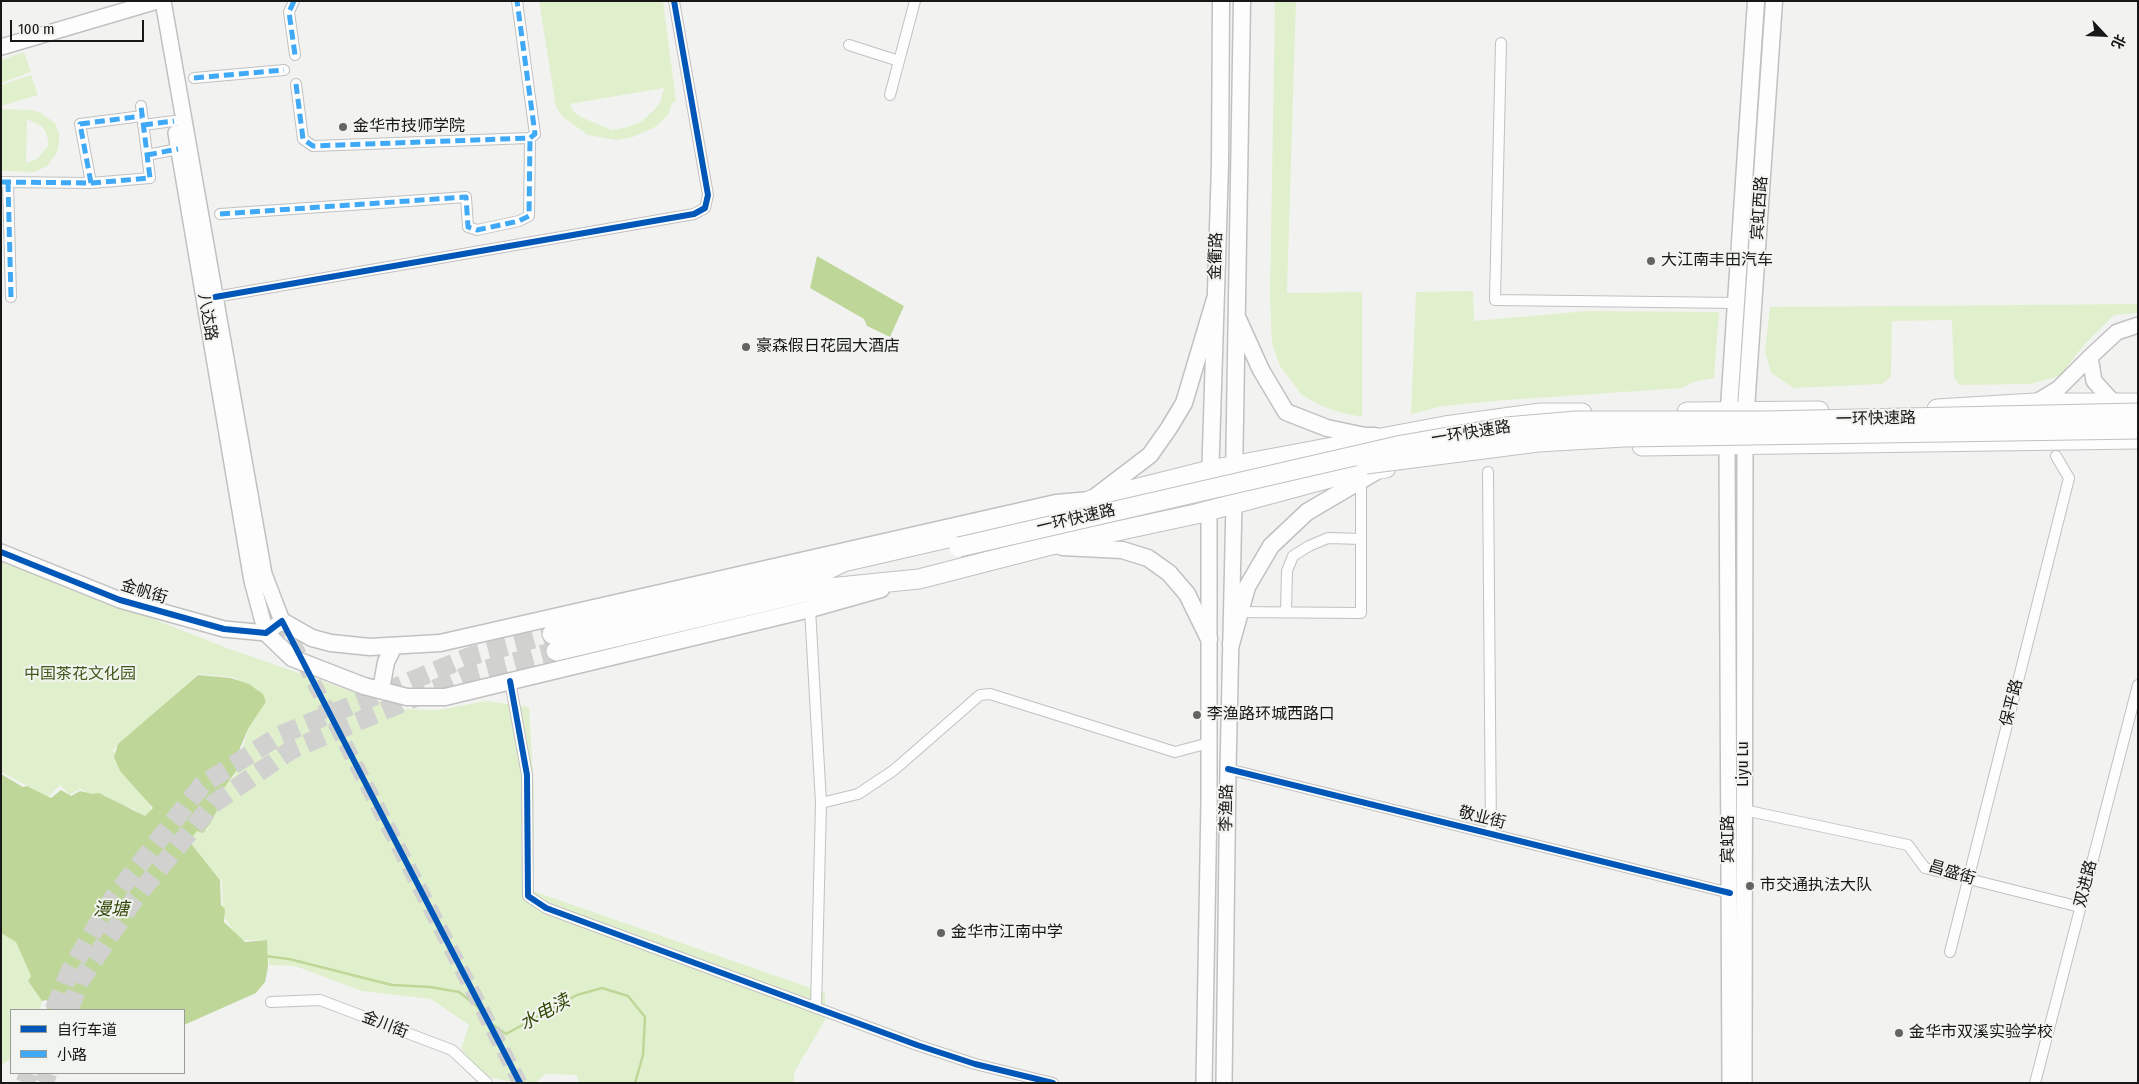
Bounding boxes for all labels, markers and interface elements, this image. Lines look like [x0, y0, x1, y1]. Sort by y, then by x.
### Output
scale bar [12, 10, 146, 42]
north arrow [2079, 10, 2129, 60]
text: 100 m [18, 20, 55, 38]
text: 北 [2107, 32, 2129, 51]
place label: 金华市技师学院 [353, 117, 465, 137]
marker: 金华市技师学院 [337, 121, 349, 133]
street label: 宾虹西路 [1748, 175, 1772, 241]
street label: 金衢路 [1206, 232, 1226, 280]
place label: 大江南丰田汽车 [1661, 251, 1773, 271]
marker: 大江南丰田汽车 [1645, 255, 1657, 267]
street label: 八达路 [193, 292, 221, 342]
place label: 豪森假日花园大酒店 [756, 337, 900, 357]
marker: 豪森假日花园大酒店 [740, 341, 752, 353]
street label: 一环快速路 [1836, 409, 1916, 429]
street label: 一环快速路 [1430, 417, 1512, 449]
street label: 一环快速路 [1035, 501, 1117, 537]
street label: 金帆街 [118, 576, 170, 608]
park label: 中国茶花文化园 [24, 665, 136, 685]
street label: 保平路 [1997, 677, 2027, 729]
place label: 李渔路环城西路口 [1207, 705, 1335, 725]
marker: 李渔路环城西路口 [1191, 709, 1203, 721]
street label: Liyu Lu [1734, 741, 1754, 787]
street label: 李渔路 [1217, 784, 1237, 832]
street label: 敬业街 [1456, 803, 1508, 833]
street label: 宾虹路 [1719, 815, 1739, 863]
street label: 昌盛街 [1926, 857, 1978, 889]
street label: 双进路 [2071, 858, 2101, 910]
place label: 市交通执法大队 [1760, 876, 1872, 896]
marker: 市交通执法大队 [1744, 880, 1756, 892]
water label: 漫塘 [93, 899, 129, 921]
place label: 金华市江南中学 [951, 923, 1063, 943]
marker: 金华市江南中学 [935, 927, 947, 939]
water label: 水电渎 [516, 990, 574, 1036]
street label: 金川街 [359, 1007, 411, 1043]
legend [10, 1009, 185, 1074]
text: 自行车道 [57, 1021, 117, 1039]
place label: 金华市双溪实验学校 [1909, 1023, 2053, 1043]
marker: 金华市双溪实验学校 [1893, 1027, 1905, 1039]
text: 小路 [57, 1046, 87, 1064]

